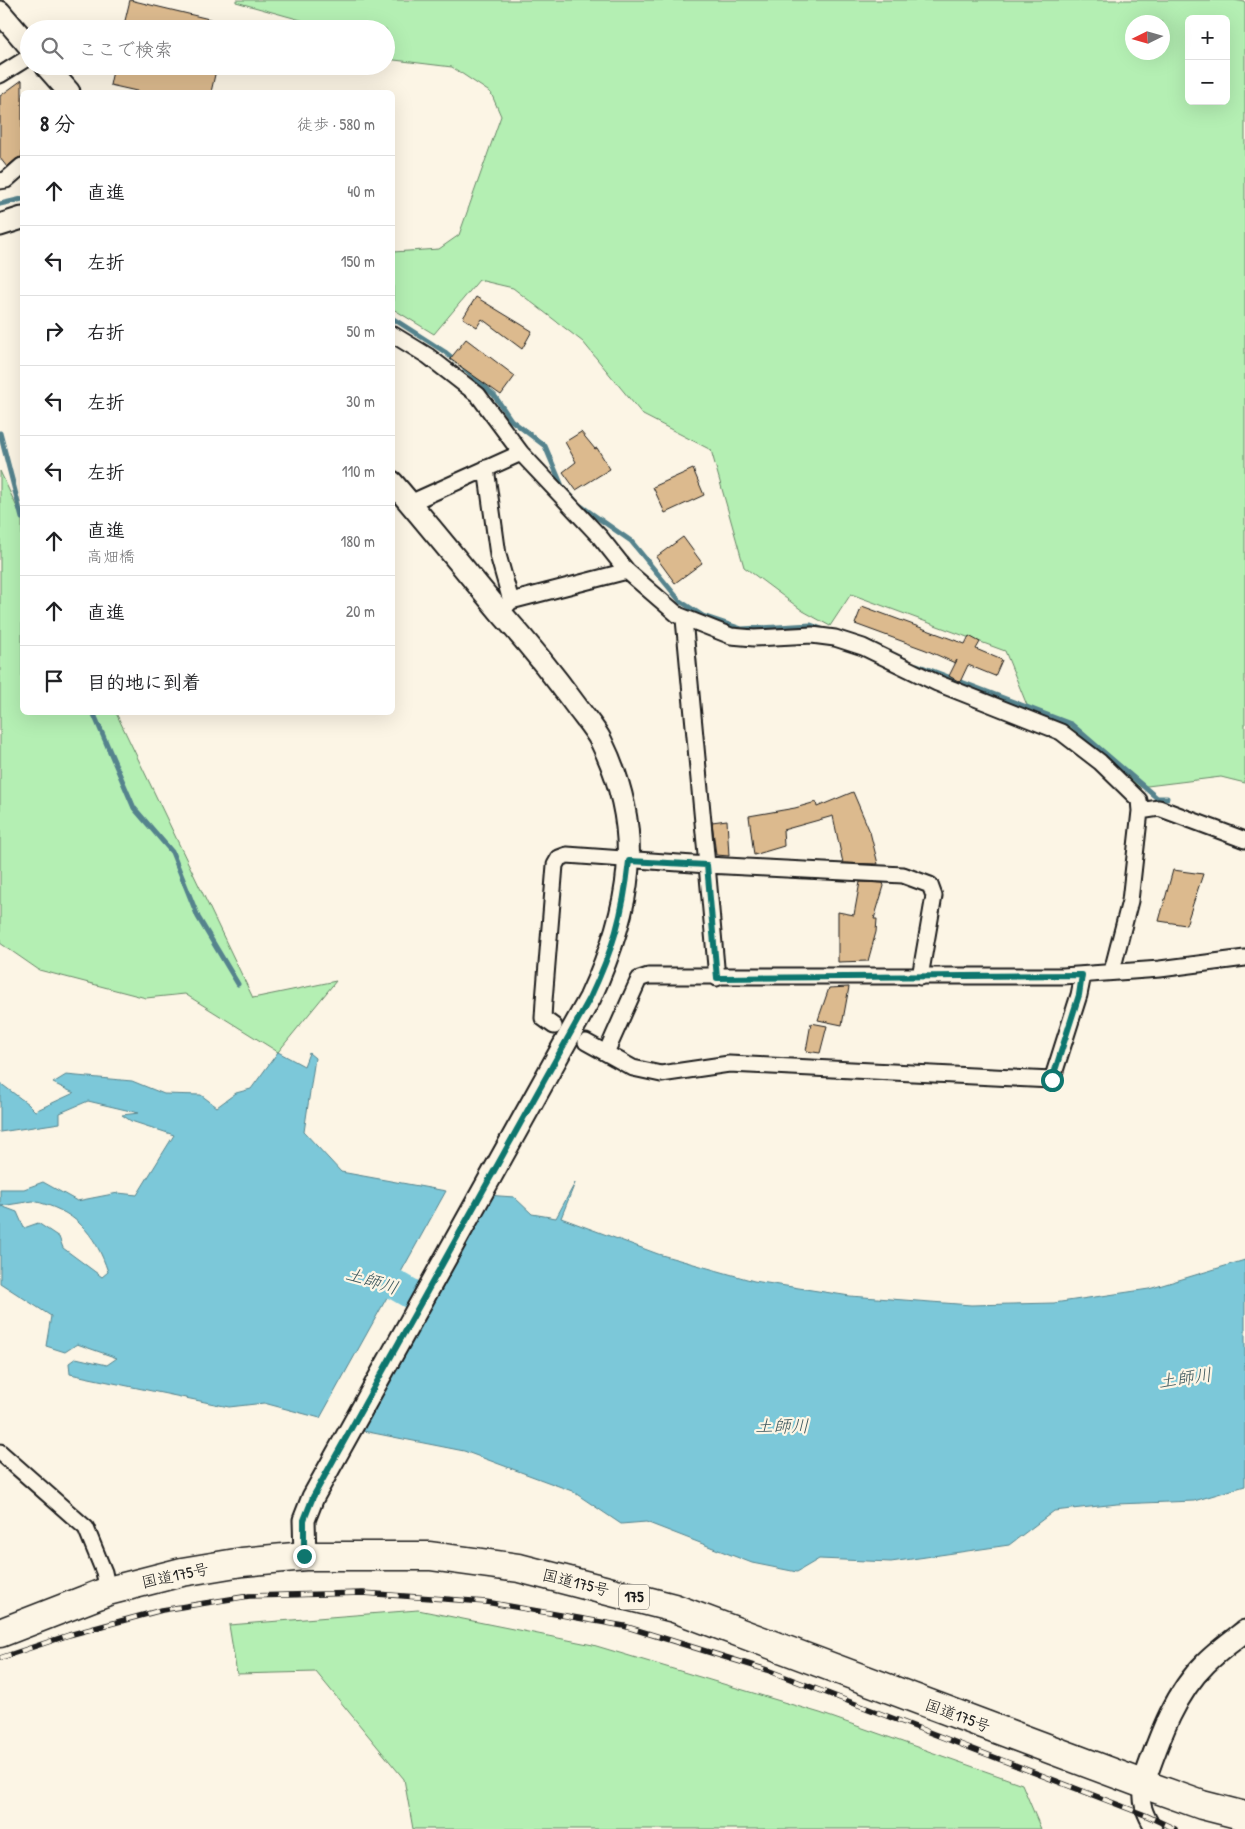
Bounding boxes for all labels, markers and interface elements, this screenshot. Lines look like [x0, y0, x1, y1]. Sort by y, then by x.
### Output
north arrow [1125, 15, 1170, 60]
map controls [1185, 15, 1230, 105]
button: + [1185, 15, 1230, 60]
search box [20, 20, 395, 75]
icon: search [38, 34, 66, 62]
text: ここで検索 [78, 36, 173, 62]
button: − [1185, 60, 1230, 105]
text: 8 分 [40, 109, 75, 138]
text: 徒歩 · 580 m [297, 113, 375, 135]
icon: ahead [40, 177, 68, 205]
text: 直進 [87, 179, 125, 205]
text: 40 m [347, 180, 375, 202]
icon: left [40, 247, 68, 275]
text: 左折 [87, 249, 125, 275]
text: 150 m [341, 250, 375, 272]
icon: right [40, 317, 68, 345]
text: 右折 [87, 319, 125, 345]
text: 50 m [347, 320, 375, 342]
icon: left [40, 387, 68, 415]
text: 左折 [87, 389, 125, 415]
text: 30 m [346, 390, 375, 412]
icon: left [40, 457, 68, 485]
text: 左折 [87, 459, 125, 485]
text: 110 m [342, 460, 375, 482]
text: 直進 [87, 517, 125, 543]
icon: ahead [40, 527, 68, 555]
text: 180 m [341, 530, 375, 552]
text: 高畑橋 [87, 545, 135, 567]
icon: ahead [40, 597, 68, 625]
text: 直進 [87, 599, 125, 625]
text: 20 m [346, 600, 375, 622]
icon: arrive [40, 667, 68, 695]
text: 目的地に到着 [87, 669, 201, 695]
route start [1041, 1069, 1064, 1092]
water label: 土師川 [343, 1261, 402, 1300]
water label: 土師川 [1156, 1361, 1213, 1394]
water label: 土師川 [755, 1413, 809, 1438]
route end [293, 1545, 316, 1568]
street label: 国道175号 [139, 1557, 211, 1593]
street label: 国道175号 [540, 1563, 612, 1601]
road number: 175 [619, 1584, 649, 1610]
street label: 国道175号 [922, 1693, 994, 1737]

